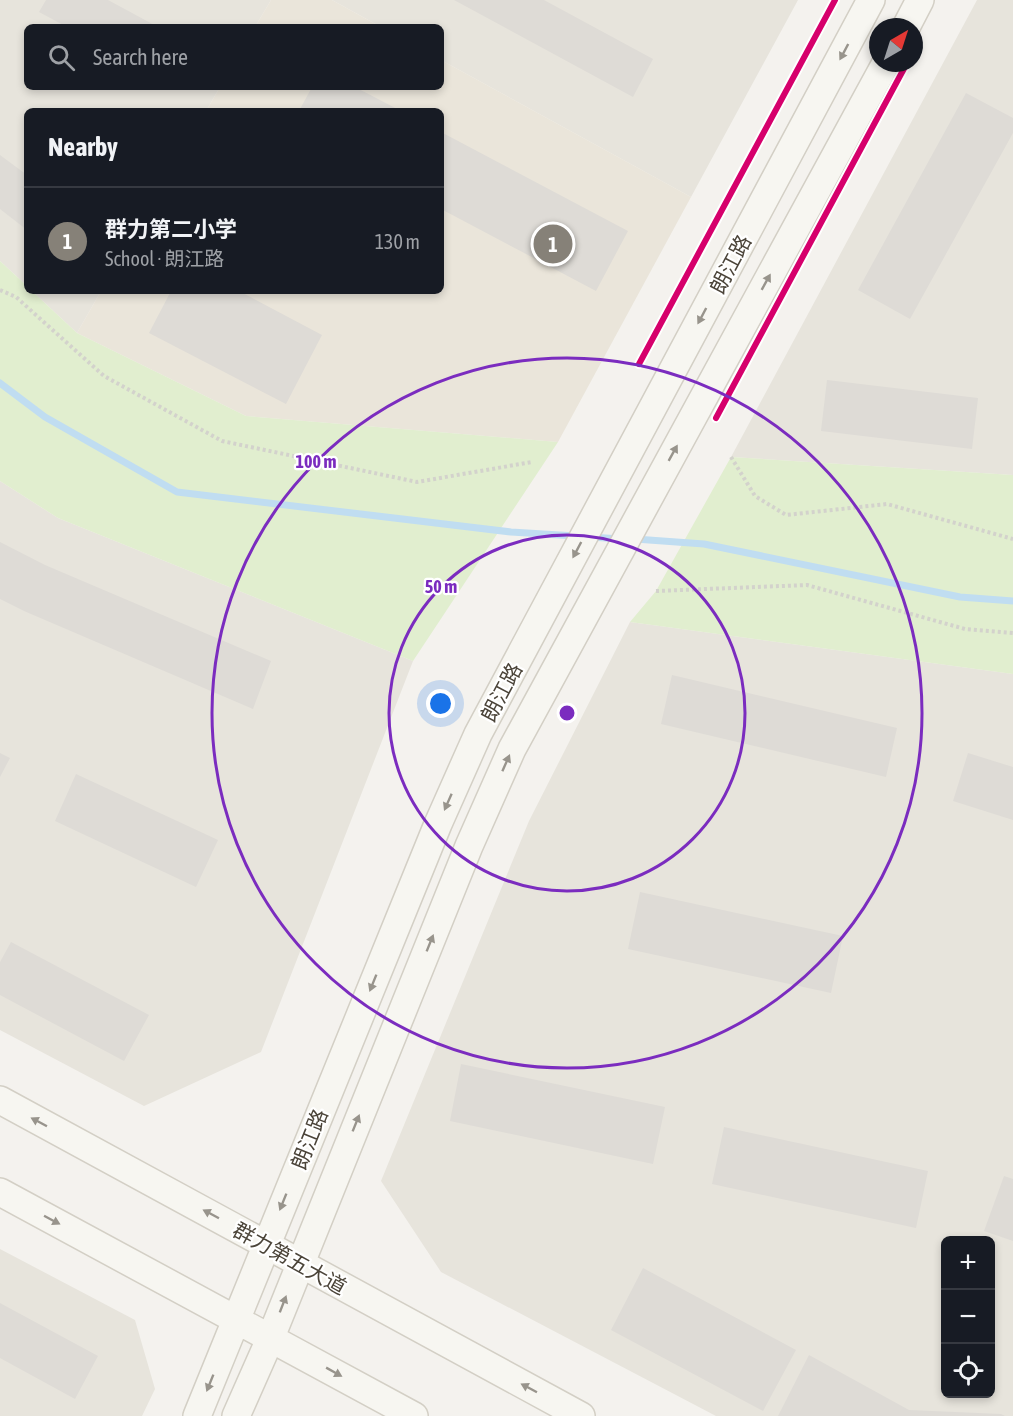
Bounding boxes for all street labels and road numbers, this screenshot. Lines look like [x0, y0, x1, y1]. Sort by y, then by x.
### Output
street label: 朗江路 [705, 231, 755, 297]
street label: 朗江路 [476, 659, 526, 725]
street label: 朗江路 [286, 1105, 332, 1173]
street label: 群力第五大道 [229, 1217, 351, 1299]

